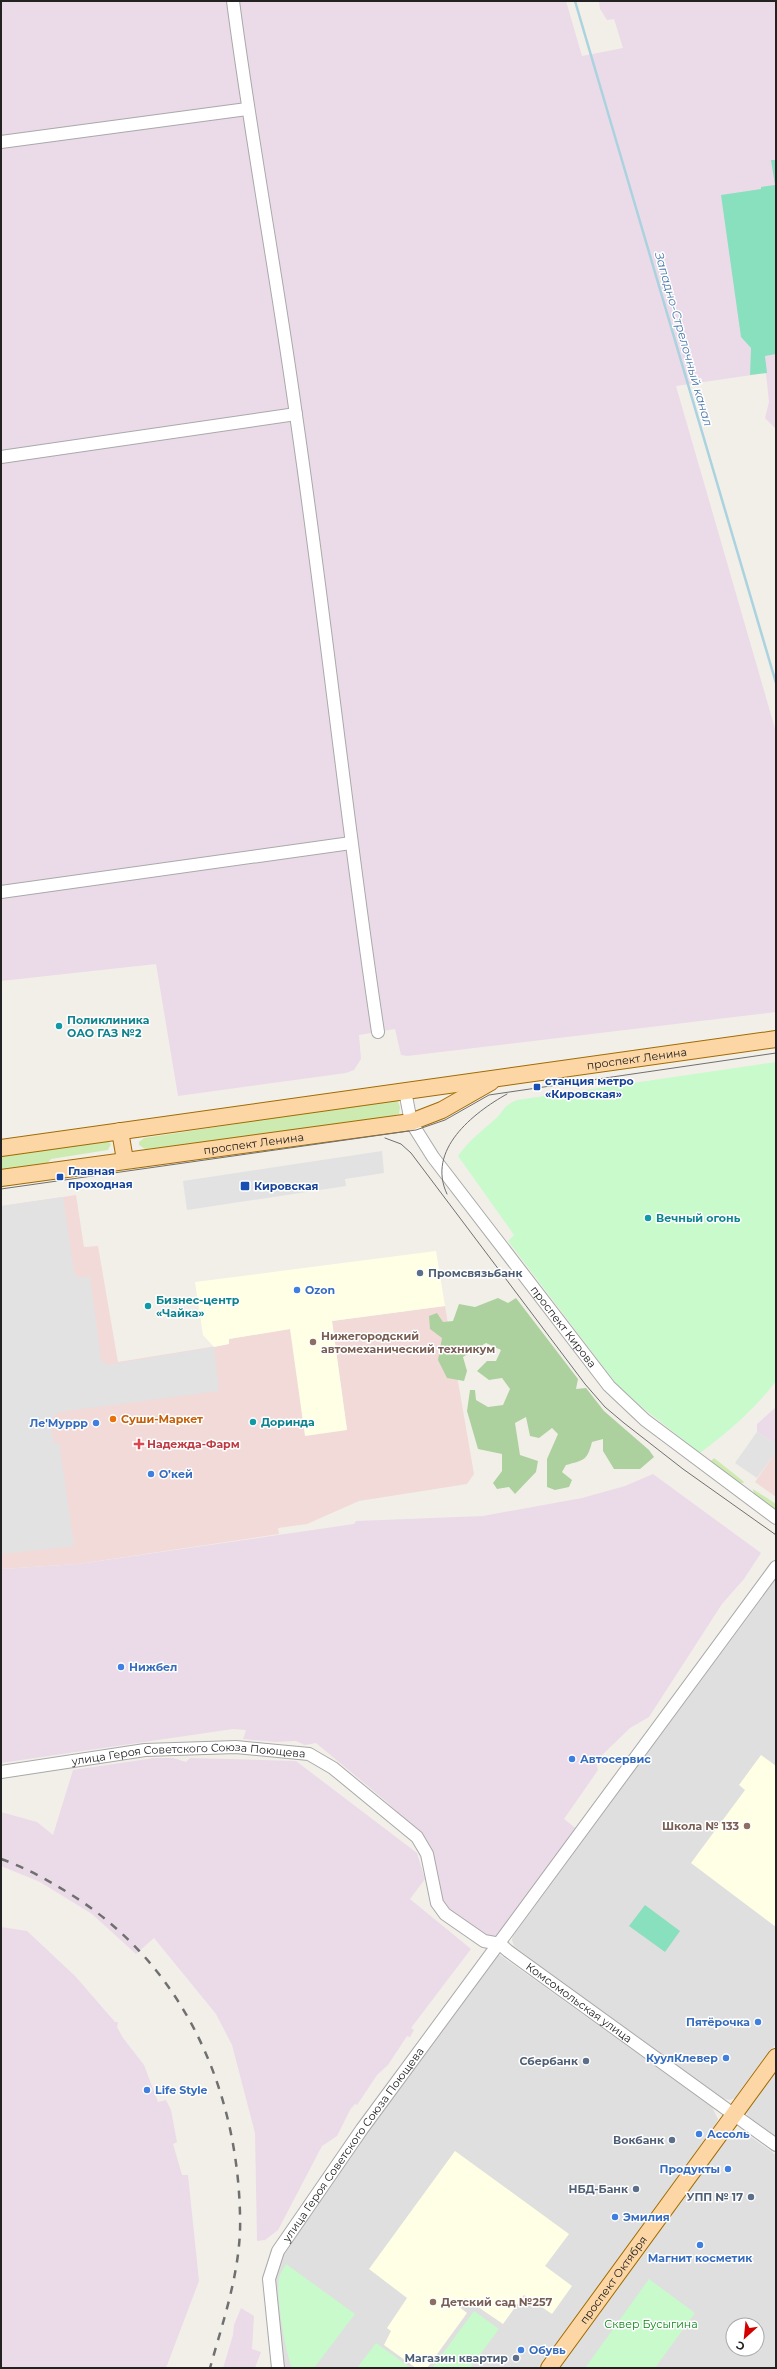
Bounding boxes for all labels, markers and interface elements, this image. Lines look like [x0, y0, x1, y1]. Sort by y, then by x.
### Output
water label: Западно-Стрелочный канал [652, 249, 716, 428]
place label: Поликлиника ОАО ГАЗ №2 [67, 1013, 149, 1040]
marker: Поликлиника ОАО ГАЗ №2 [54, 1021, 64, 1031]
street label: проспект Ленина [586, 1045, 688, 1073]
place label: станция метро «Кировская» [545, 1074, 634, 1101]
marker: станция метро «Кировская» [532, 1082, 542, 1092]
street label: проспект Ленина [203, 1130, 305, 1157]
place label: Главная проходная [68, 1164, 133, 1191]
marker: Главная проходная [55, 1172, 65, 1182]
place label: Кировская [254, 1179, 319, 1193]
marker: Кировская [239, 1180, 251, 1192]
place label: Вечный огонь [656, 1211, 741, 1225]
marker: Вечный огонь [643, 1213, 653, 1223]
place label: Промсвязьбанк [428, 1266, 523, 1280]
marker: Промсвязьбанк [415, 1268, 425, 1278]
place label: Ozon [305, 1283, 335, 1297]
street label: проспект Кирова [528, 1283, 599, 1371]
marker: Ozon [292, 1285, 302, 1295]
place label: Бизнес-центр «Чайка» [156, 1293, 240, 1320]
marker: Бизнес-центр «Чайка» [143, 1301, 153, 1311]
place label: Нижегородский автомеханический техникум [321, 1329, 495, 1356]
marker: Нижегородский автомеханический техникум [308, 1337, 318, 1347]
place label: Суши-Маркет [121, 1412, 203, 1426]
marker: Суши-Маркет [108, 1414, 118, 1424]
place label: Доринда [261, 1415, 315, 1429]
place label: Ле'Муррр [30, 1416, 88, 1430]
marker: Доринда [248, 1417, 258, 1427]
marker: Ле'Муррр [91, 1418, 101, 1428]
place label: Надежда-Фарм [147, 1437, 240, 1451]
marker: Надежда-Фарм [134, 1439, 144, 1449]
place label: О’кей [159, 1467, 193, 1481]
marker: О’кей [146, 1469, 156, 1479]
place label: Нижбел [129, 1660, 177, 1674]
marker: Нижбел [116, 1662, 126, 1672]
street label: улица Героя Советского Союза Поющева [70, 1740, 306, 1768]
place label: Автосервис [580, 1752, 651, 1766]
marker: Автосервис [567, 1754, 577, 1764]
place label: Школа № 133 [662, 1819, 739, 1833]
marker: Школа № 133 [742, 1821, 752, 1831]
street label: Комсомольская улица [523, 1959, 635, 2046]
place label: Пятёрочка [686, 2015, 750, 2029]
marker: Пятёрочка [753, 2017, 763, 2027]
street label: улица Героя Советского Союза Поющева [279, 2045, 427, 2245]
place label: КуулКлевер [646, 2051, 718, 2065]
marker: КуулКлевер [721, 2053, 731, 2063]
place label: Сбербанк [520, 2054, 579, 2068]
marker: Сбербанк [581, 2056, 591, 2066]
place label: Life Style [155, 2083, 208, 2097]
marker: Life Style [142, 2085, 152, 2095]
place label: Ассоль [707, 2127, 750, 2141]
marker: Ассоль [694, 2129, 704, 2139]
place label: Вокбанк [613, 2133, 665, 2147]
marker: Вокбанк [667, 2135, 677, 2145]
place label: Продукты [660, 2162, 720, 2176]
marker: Продукты [723, 2164, 733, 2174]
place label: НБД-Банк [568, 2182, 629, 2196]
marker: НБД-Банк [631, 2184, 641, 2194]
place label: УПП № 17 [687, 2190, 743, 2204]
marker: УПП № 17 [746, 2192, 756, 2202]
place label: Эмилия [623, 2210, 670, 2224]
marker: Эмилия [610, 2212, 620, 2222]
street label: проспект Октября [577, 2233, 650, 2327]
marker: Магнит косметик [695, 2240, 705, 2250]
place label: Магнит косметик [648, 2251, 753, 2265]
place label: Детский сад №257 [441, 2295, 552, 2309]
marker: Детский сад №257 [428, 2297, 438, 2307]
park label: Сквер Бусыгина [604, 2317, 698, 2331]
north arrow [725, 2317, 765, 2357]
text: С [734, 2338, 747, 2354]
place label: Обувь [529, 2343, 566, 2357]
marker: Обувь [516, 2345, 526, 2355]
place label: Магазин квартир [404, 2351, 508, 2365]
marker: Магазин квартир [511, 2353, 521, 2363]

